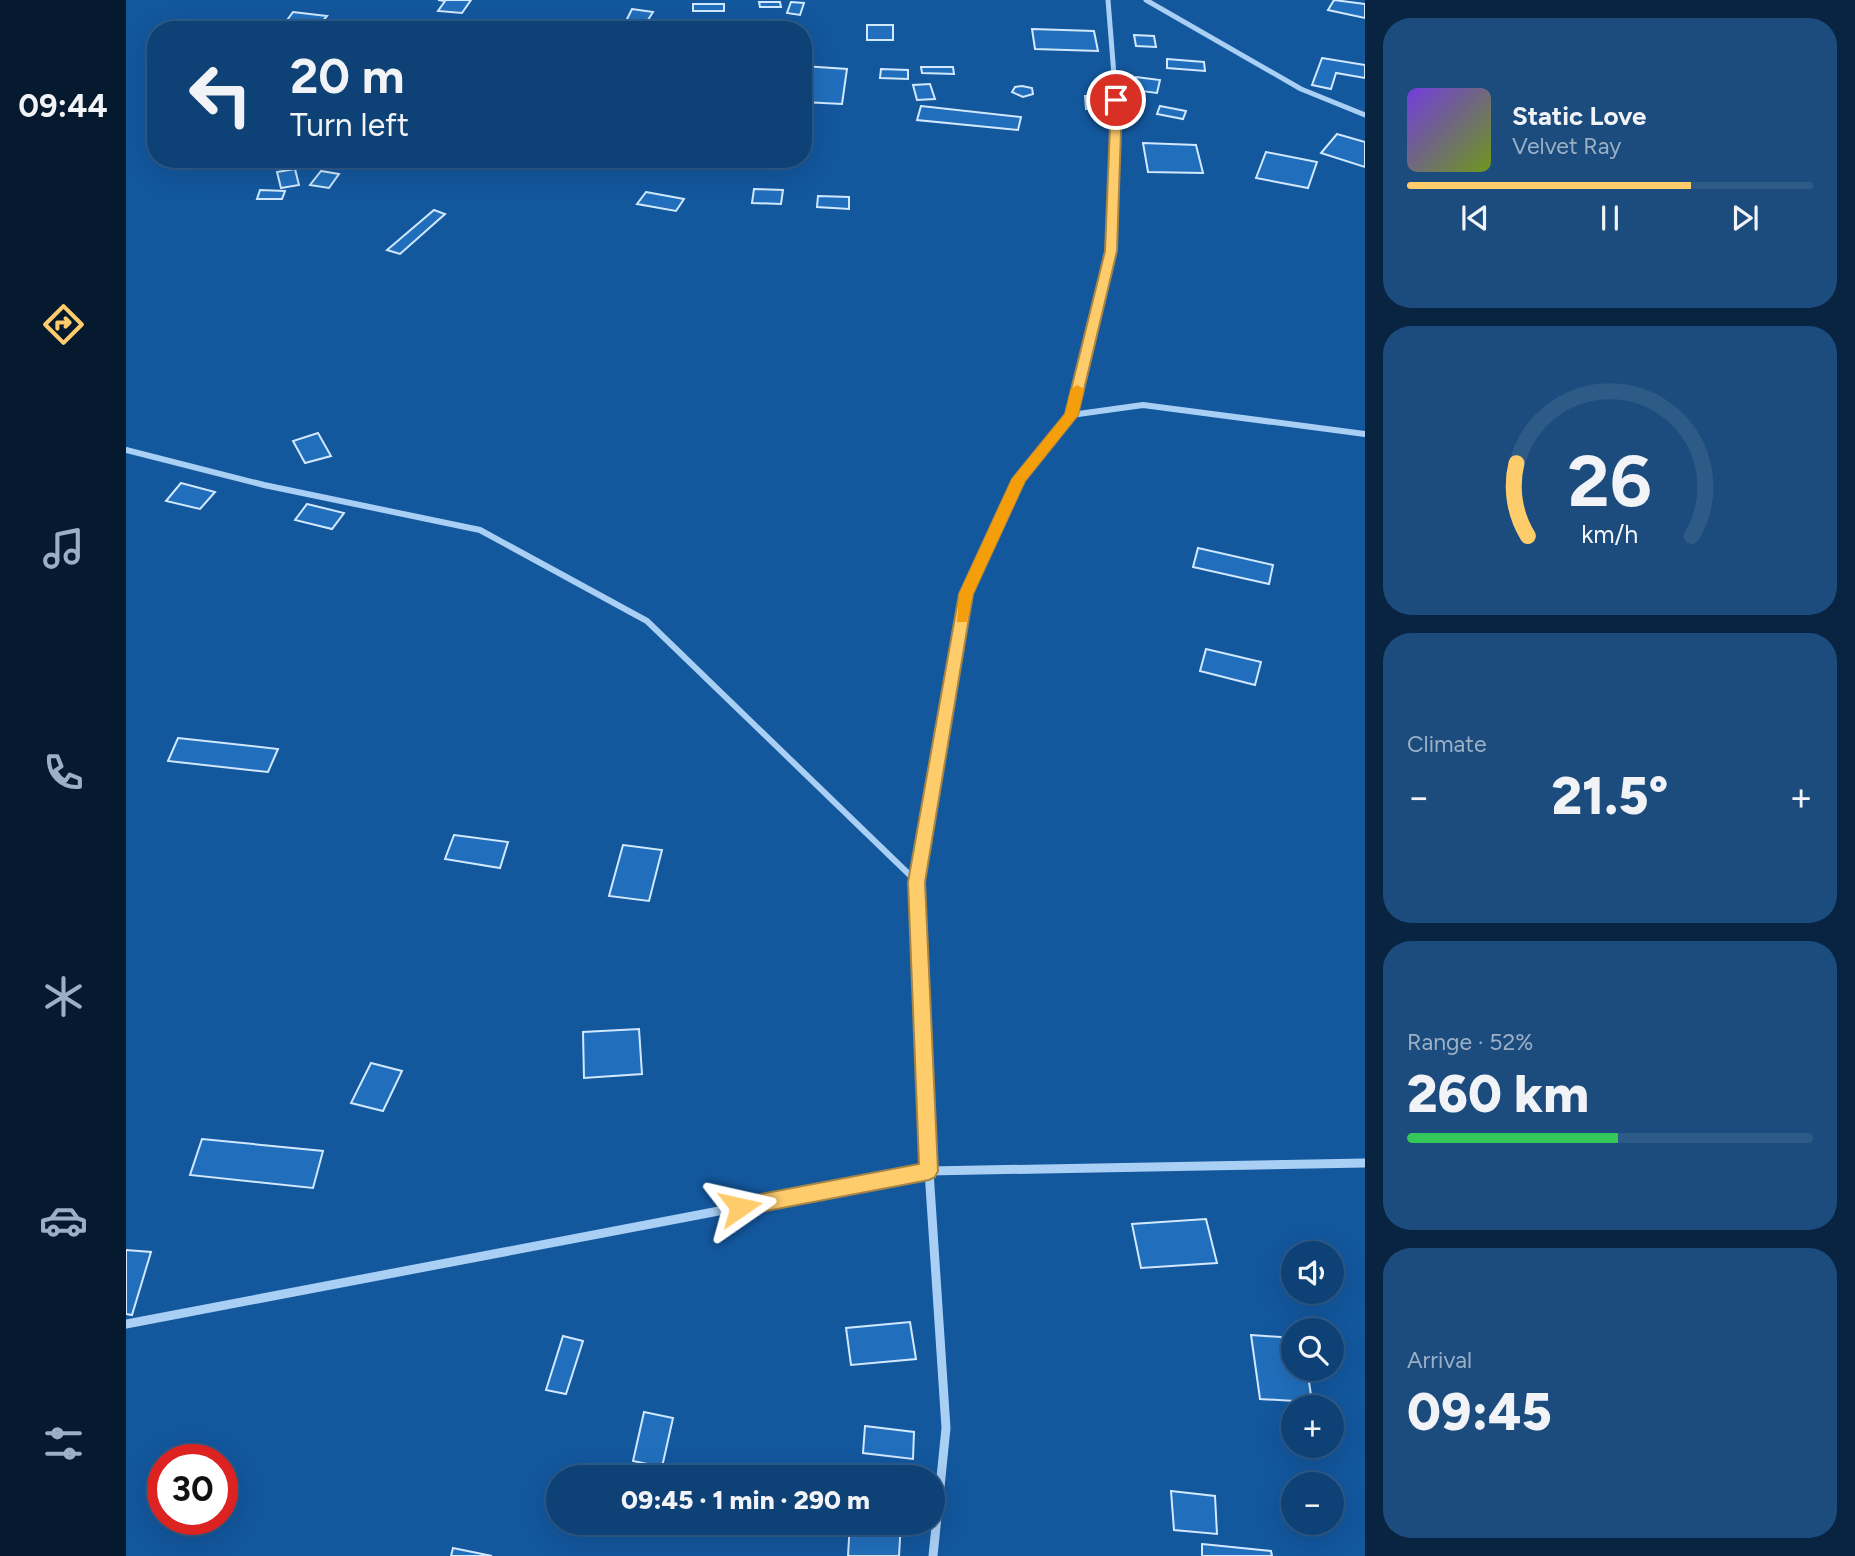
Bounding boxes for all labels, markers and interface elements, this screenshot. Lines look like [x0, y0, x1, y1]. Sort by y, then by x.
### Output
text: 20 m [290, 46, 405, 105]
icon: left [175, 49, 266, 140]
pin [1086, 70, 1146, 130]
icon: arrive [1097, 81, 1135, 119]
text: 09:44 [18, 87, 108, 125]
text: Static Love [1512, 100, 1646, 132]
text: Turn left [290, 106, 409, 144]
text: Velvet Ray [1512, 132, 1621, 160]
icon: previous [1456, 199, 1494, 237]
icon: pause [1591, 199, 1629, 237]
icon: next [1726, 199, 1764, 237]
icon: directions [39, 300, 88, 349]
text: 26 [1568, 438, 1652, 525]
text: km/h [1581, 519, 1639, 549]
icon: music [39, 524, 88, 573]
text: Climate [1407, 730, 1486, 758]
icon: phone [39, 748, 88, 797]
text: 21.5° [1552, 765, 1668, 827]
text: − [1407, 774, 1431, 820]
text: + [1789, 774, 1813, 820]
icon: climate [39, 972, 88, 1021]
text: Range · 52% [1407, 1028, 1533, 1056]
text: 260 km [1407, 1063, 1589, 1125]
position arrow [703, 1170, 777, 1244]
icon: car [39, 1196, 88, 1245]
map controls [1281, 1241, 1344, 1535]
button: sound [1281, 1241, 1344, 1304]
button: search [1281, 1318, 1344, 1381]
text: Arrival [1407, 1346, 1472, 1374]
text: 09:45 [1407, 1381, 1552, 1443]
button: + [1281, 1395, 1344, 1458]
icon: filters [39, 1419, 88, 1468]
speed limit sign: 30 [147, 1444, 238, 1535]
button: − [1281, 1472, 1344, 1535]
text: 09:45 · 1 min · 290 m [621, 1484, 870, 1516]

